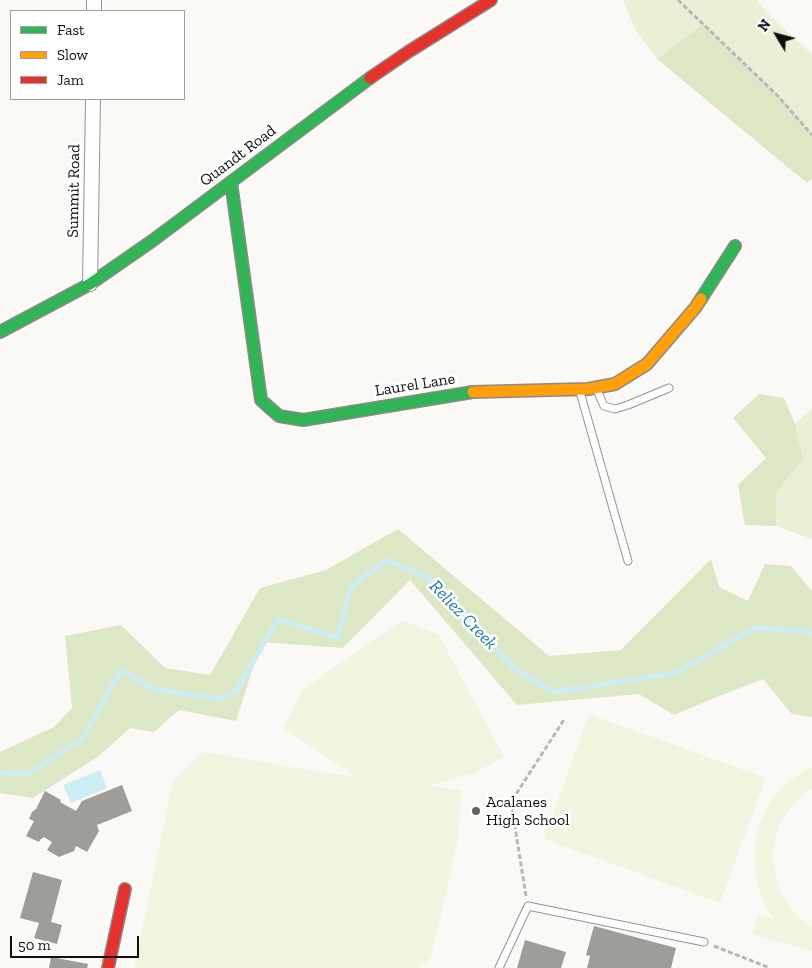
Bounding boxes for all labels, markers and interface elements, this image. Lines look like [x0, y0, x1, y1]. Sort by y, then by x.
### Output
legend [10, 10, 185, 100]
north arrow [752, 10, 802, 60]
text: N [755, 16, 775, 35]
text: Fast [57, 21, 85, 39]
text: Slow [57, 46, 88, 64]
text: Jam [57, 71, 84, 89]
street label: Quandt Road [196, 121, 280, 191]
street label: Summit Road [64, 144, 84, 238]
street label: Laurel Lane [374, 369, 456, 401]
water label: Reliez Creek [425, 576, 501, 654]
place label: Acalanes High School [486, 792, 569, 830]
marker: Acalanes High School [470, 805, 482, 817]
scale bar [12, 926, 141, 958]
text: 50 m [18, 936, 51, 954]

